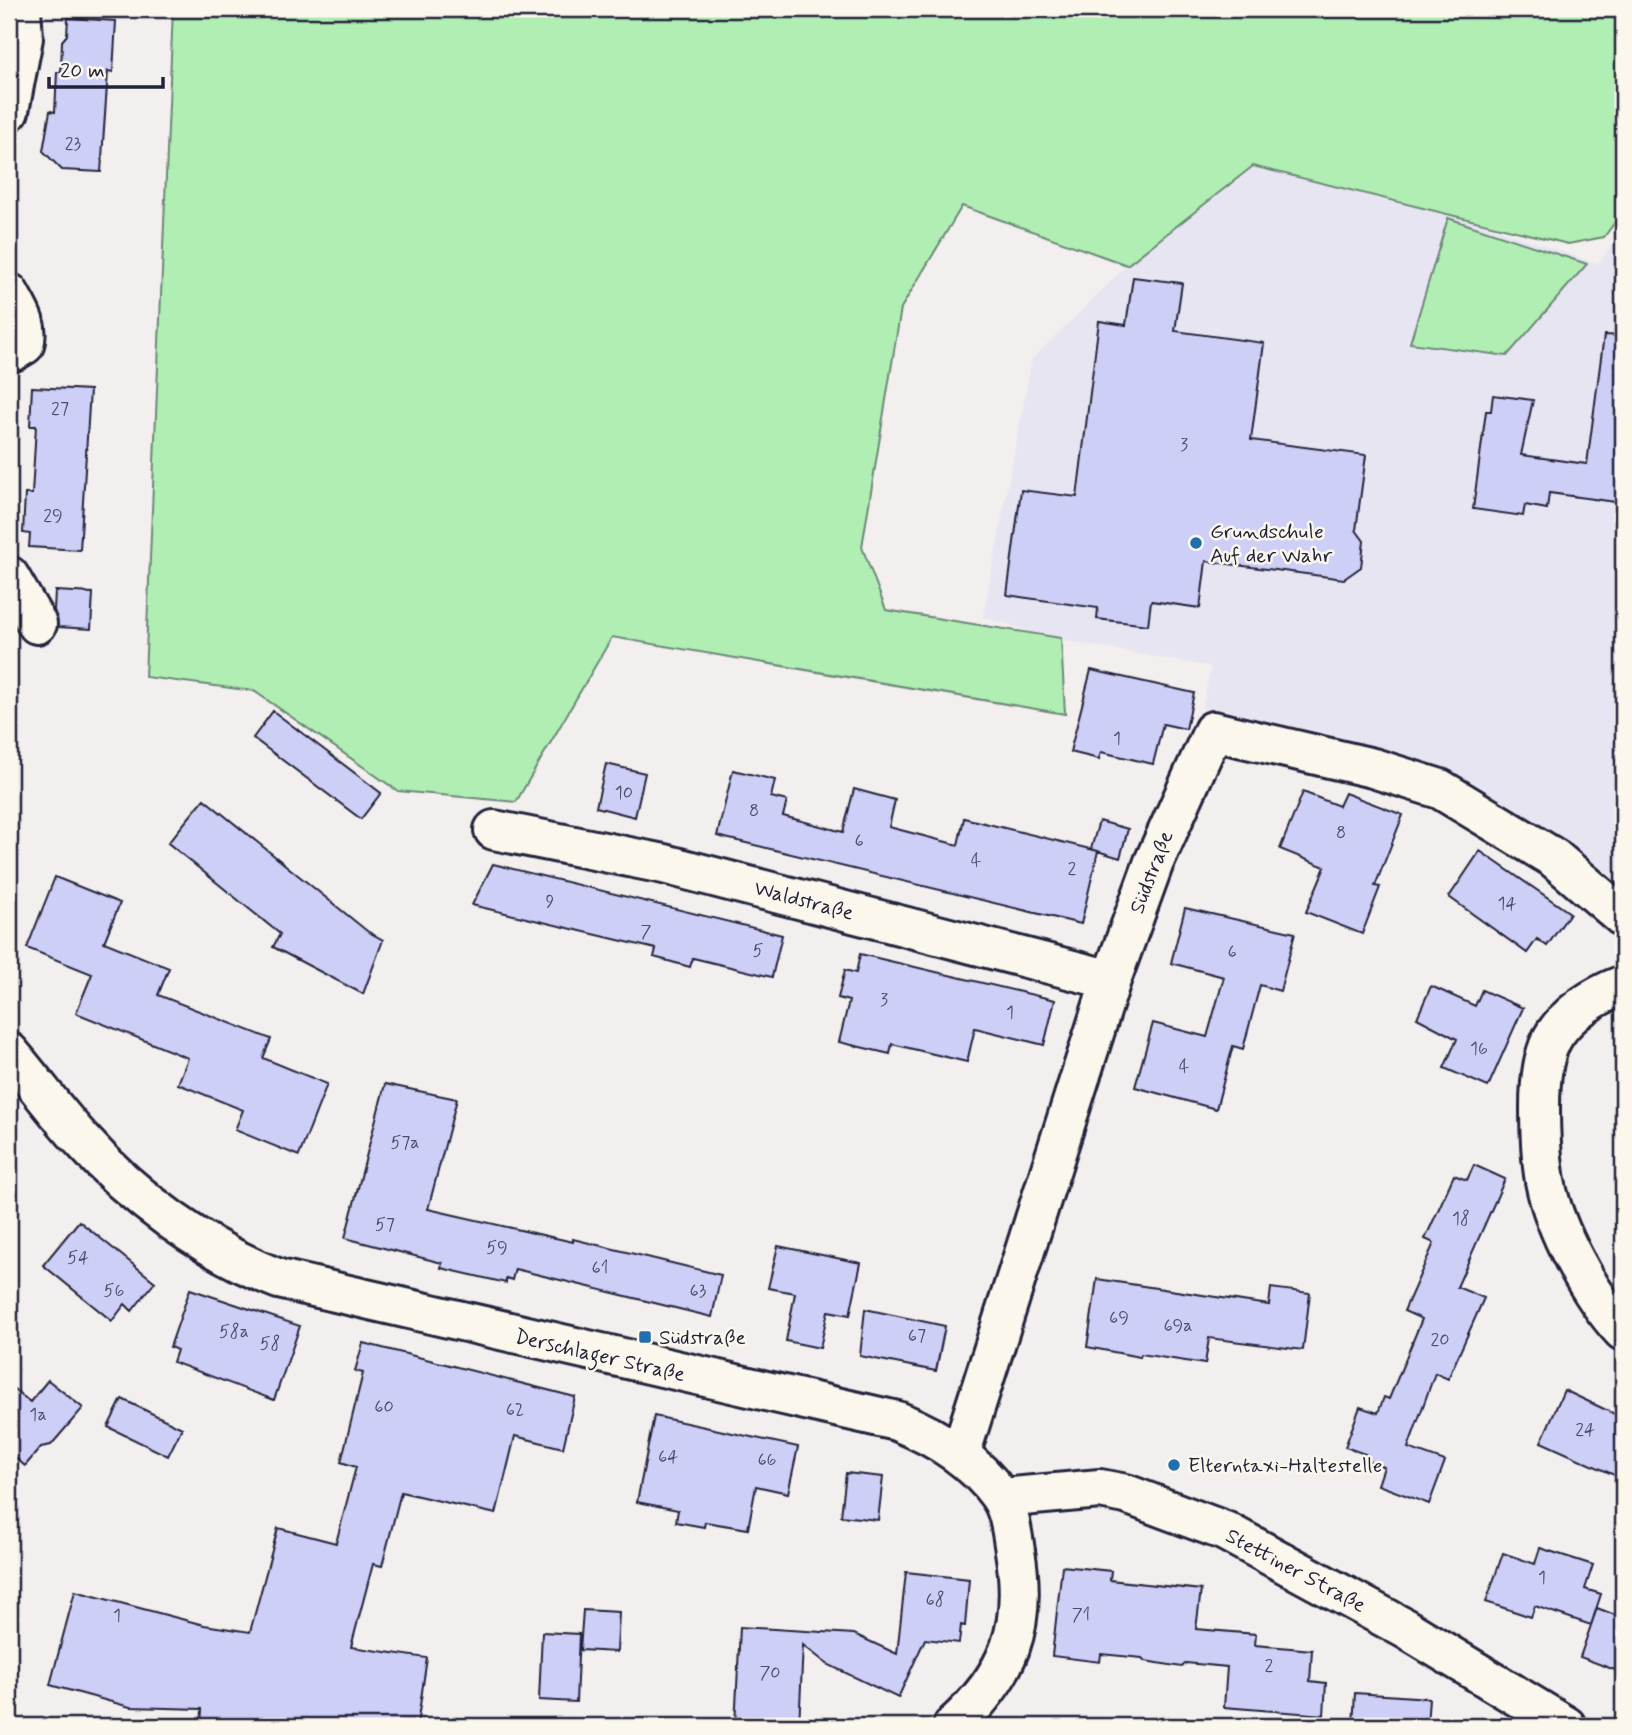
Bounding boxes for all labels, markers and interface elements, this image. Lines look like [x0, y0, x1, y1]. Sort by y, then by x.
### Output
scale bar [49, 46, 163, 90]
text: 20 m [60, 57, 105, 85]
house number: 23 [65, 132, 82, 156]
house number: 27 [51, 397, 69, 421]
house number: 3 [1180, 433, 1188, 457]
house number: 29 [43, 504, 63, 528]
place label: Grundschule Auf der Wahr [1210, 518, 1332, 570]
marker: Grundschule Auf der Wahr [1188, 535, 1204, 551]
house number: 1 [1113, 727, 1121, 751]
house number: 10 [615, 781, 633, 805]
house number: 8 [749, 799, 759, 823]
house number: 8 [1336, 821, 1346, 845]
street label: Südstraße [1123, 827, 1181, 918]
house number: 6 [854, 829, 864, 853]
house number: 4 [971, 849, 981, 873]
house number: 2 [1068, 857, 1077, 881]
street label: Waldstraße [751, 874, 857, 928]
house number: 9 [546, 890, 555, 914]
house number: 14 [1498, 892, 1517, 916]
house number: 7 [641, 920, 652, 944]
house number: 5 [753, 939, 764, 963]
house number: 6 [1227, 940, 1237, 964]
house number: 3 [880, 988, 888, 1012]
house number: 1 [1006, 1001, 1014, 1025]
house number: 16 [1470, 1037, 1488, 1061]
house number: 4 [1179, 1055, 1189, 1079]
house number: 57a [390, 1131, 420, 1155]
house number: 18 [1452, 1207, 1470, 1231]
house number: 57 [375, 1213, 395, 1237]
house number: 59 [486, 1236, 508, 1260]
house number: 54 [67, 1246, 89, 1270]
house number: 61 [592, 1256, 608, 1280]
house number: 56 [104, 1279, 124, 1303]
house number: 63 [690, 1279, 707, 1303]
house number: 69 [1109, 1306, 1129, 1330]
house number: 69a [1163, 1314, 1193, 1338]
house number: 58a [219, 1320, 249, 1344]
street label: Derschlager Straße [511, 1323, 688, 1391]
place label: Südstraße [659, 1324, 746, 1352]
house number: 67 [908, 1324, 926, 1348]
house number: 20 [1430, 1328, 1450, 1352]
marker: Südstraße [637, 1329, 653, 1345]
house number: 58 [260, 1332, 280, 1356]
house number: 60 [374, 1395, 394, 1419]
house number: 62 [506, 1398, 524, 1422]
house number: 1a [29, 1403, 47, 1427]
house number: 24 [1575, 1418, 1595, 1442]
house number: 64 [658, 1445, 678, 1469]
house number: 66 [757, 1448, 777, 1472]
place label: Elterntaxi-Haltestelle [1188, 1452, 1383, 1480]
marker: Elterntaxi-Haltestelle [1166, 1457, 1182, 1473]
street label: Stettiner Straße [1220, 1522, 1371, 1620]
house number: 1 [1538, 1566, 1546, 1590]
house number: 68 [925, 1588, 945, 1612]
house number: 71 [1072, 1603, 1090, 1627]
house number: 1 [113, 1604, 121, 1628]
house number: 2 [1265, 1654, 1274, 1678]
house number: 70 [759, 1661, 781, 1685]

